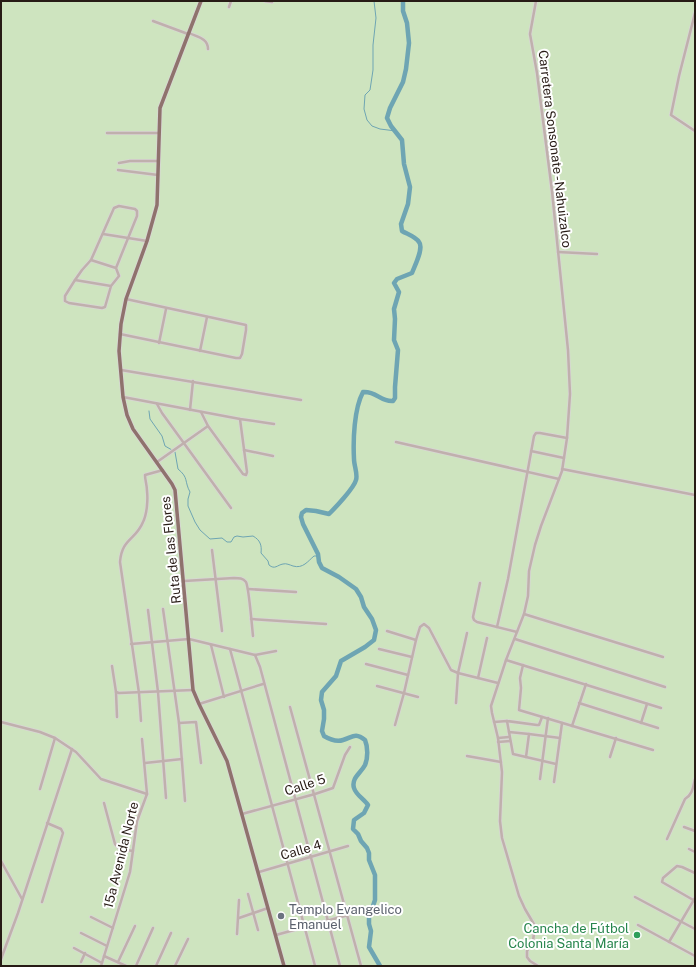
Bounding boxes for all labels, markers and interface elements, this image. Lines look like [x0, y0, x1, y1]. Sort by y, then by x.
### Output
street label: Carretera Sonsonate - Nahuizalco [535, 49, 575, 249]
street label: Ruta de las Flores [158, 496, 184, 604]
street label: Calle 5 [283, 771, 327, 799]
street label: 15a Avenida Norte [101, 800, 141, 910]
street label: Calle 4 [279, 837, 323, 863]
place label: Templo Evangelico Emanuel [289, 902, 402, 932]
marker: Templo Evangelico Emanuel [276, 911, 286, 921]
place label: Cancha de Fútbol Colonia Santa María [508, 921, 629, 951]
marker: Cancha de Fútbol Colonia Santa María [632, 930, 642, 940]

